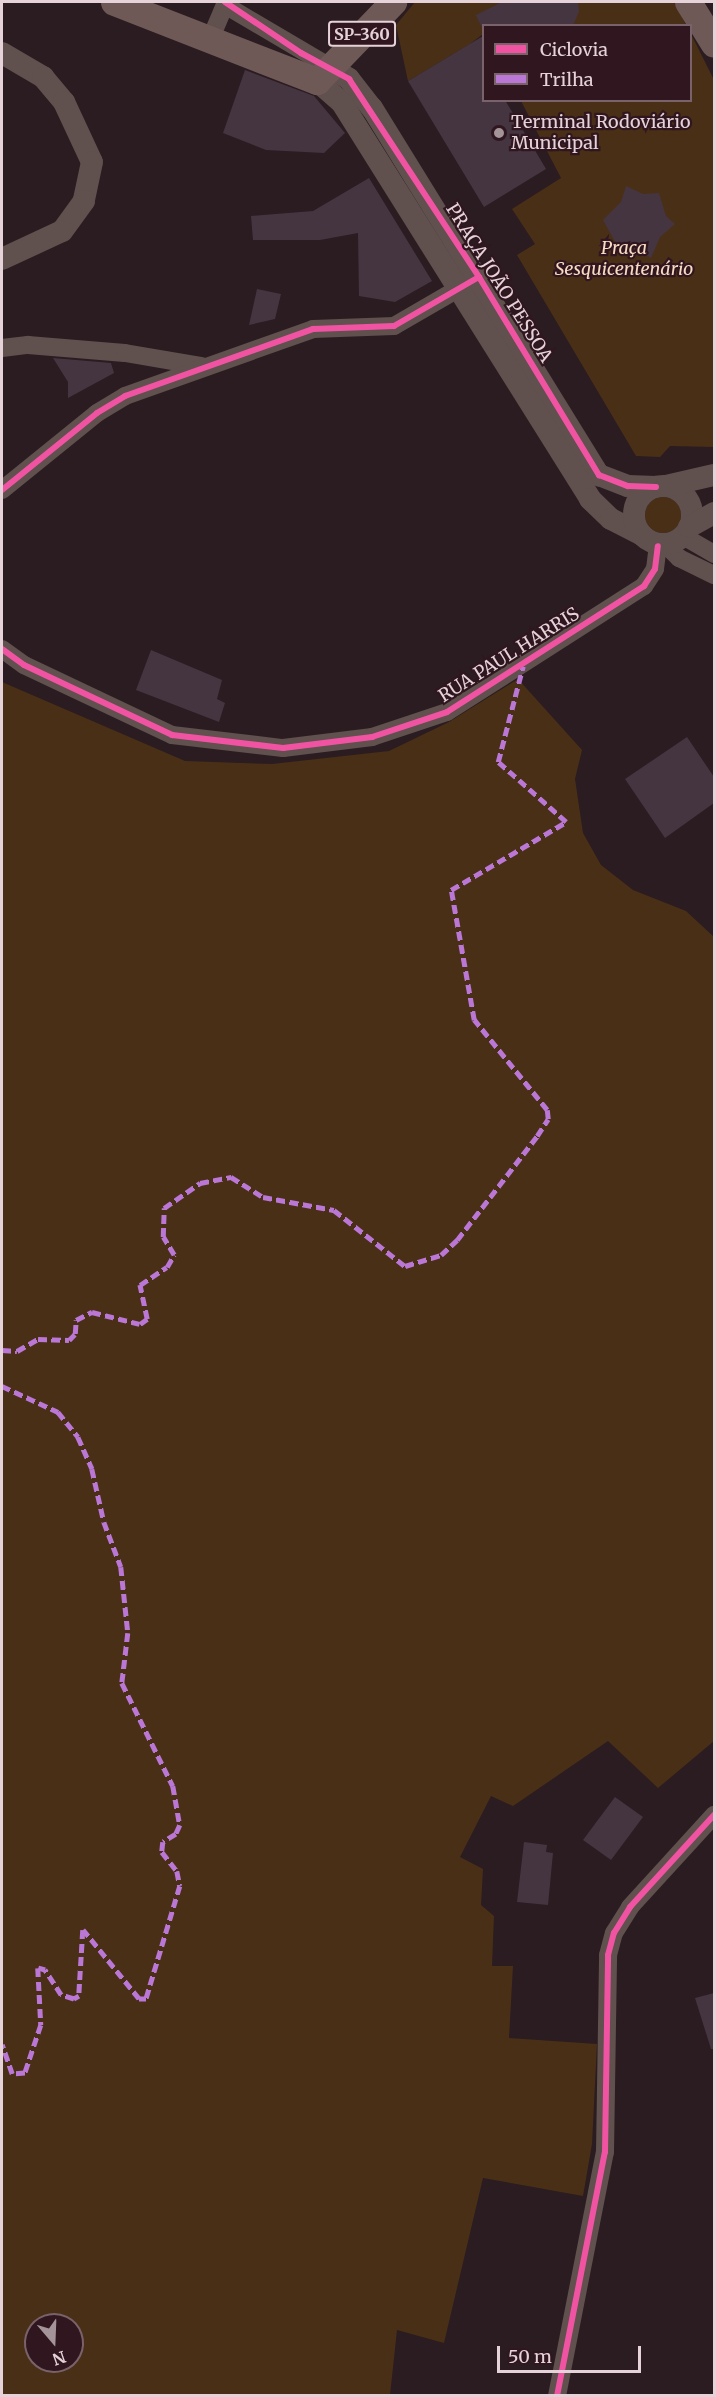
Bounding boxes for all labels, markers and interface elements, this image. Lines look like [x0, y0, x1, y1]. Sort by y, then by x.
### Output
road number: SP-360 [328, 21, 397, 47]
legend [482, 24, 692, 102]
text: Ciclovia [540, 38, 608, 61]
text: Trilha [540, 68, 594, 91]
place label: Terminal Rodoviário Municipal [511, 112, 690, 154]
marker: Terminal Rodoviário Municipal [492, 126, 506, 140]
street label: PRAÇA JOÃO PESSOA [441, 200, 557, 366]
park label: Praça Sesquicentenário [555, 238, 693, 280]
street label: RUA PAUL HARRIS [435, 603, 583, 707]
north arrow [24, 2313, 84, 2373]
scale bar [500, 2334, 644, 2372]
text: 50 m [508, 2345, 552, 2368]
text: N [50, 2347, 68, 2370]

